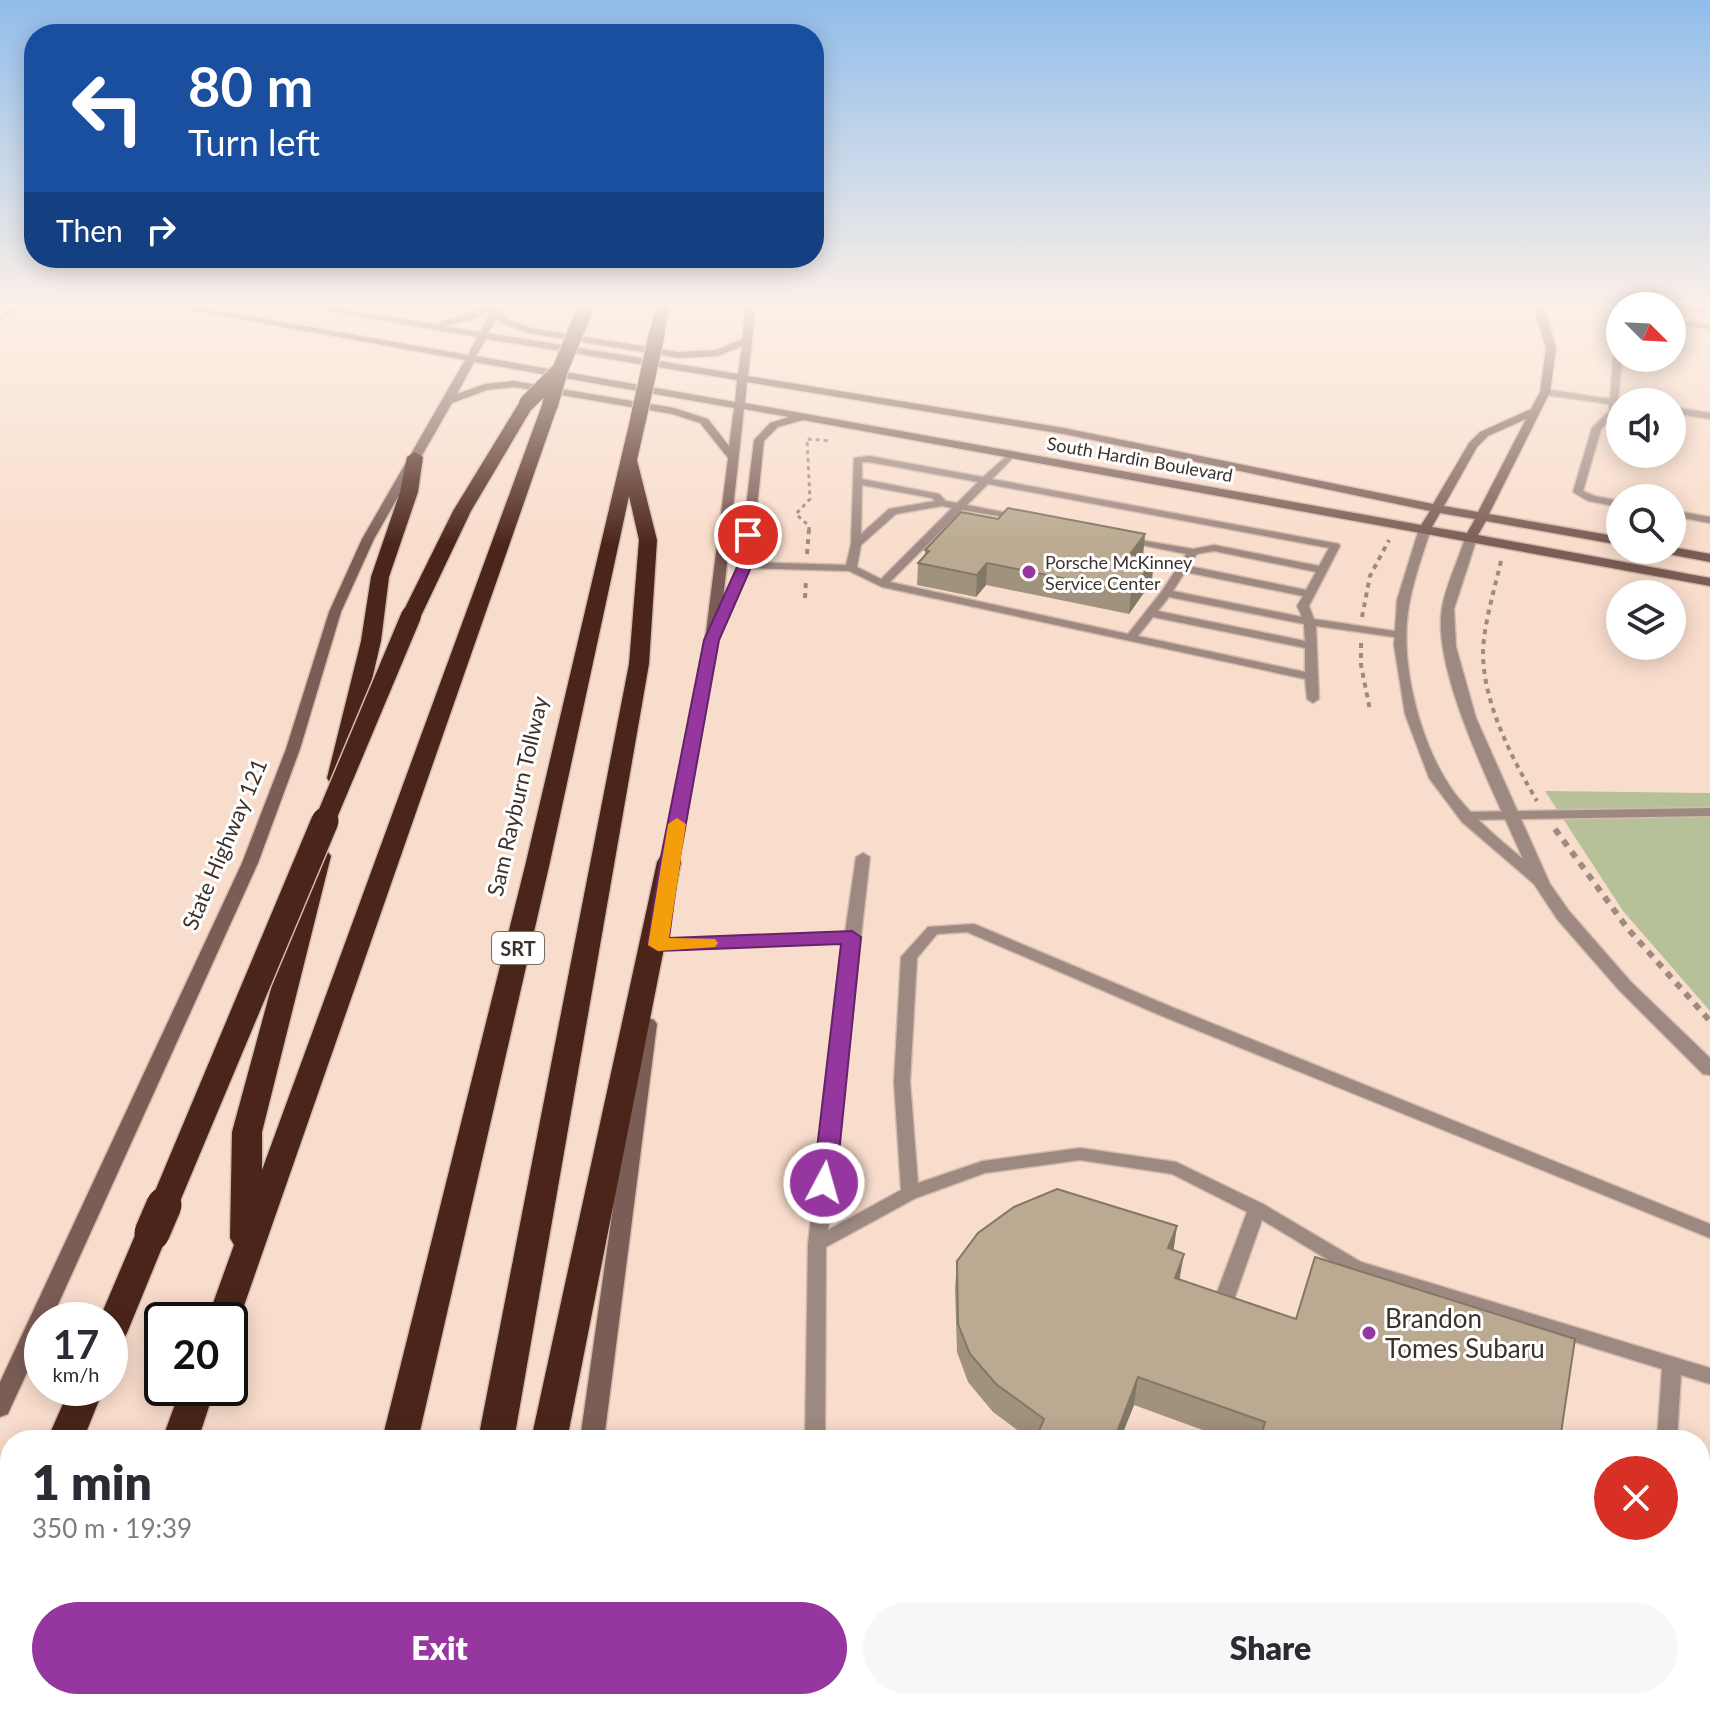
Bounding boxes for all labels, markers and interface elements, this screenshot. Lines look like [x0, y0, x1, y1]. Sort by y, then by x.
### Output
text: 80 m [188, 52, 313, 119]
icon: left [56, 56, 160, 160]
text: Turn left [188, 120, 320, 164]
icon: right [139, 208, 183, 252]
text: Then [56, 212, 123, 248]
north arrow [1606, 292, 1686, 372]
map controls [1606, 292, 1686, 660]
button: sound [1606, 388, 1686, 468]
street label: South Hardin Boulevard [1045, 432, 1235, 486]
button: search [1606, 484, 1686, 564]
pin [714, 501, 782, 569]
icon: arrive [726, 513, 770, 557]
place label: Porsche McKinney Service Center [1045, 551, 1193, 594]
marker: Porsche McKinney Service Center [1020, 563, 1038, 581]
button: layers [1606, 580, 1686, 660]
street label: Sam Rayburn Tollway [481, 693, 553, 899]
street label: State Highway 121 [176, 754, 272, 934]
road number: SRT [492, 932, 544, 964]
position arrow [782, 1141, 866, 1225]
speed limit sign: 20 [144, 1302, 248, 1406]
place label: Brandon Tomes Subaru [1385, 1302, 1545, 1364]
text: 17 [53, 1320, 99, 1368]
marker: Brandon Tomes Subaru [1360, 1324, 1378, 1342]
text: km/h [53, 1362, 99, 1386]
text: 1 min [32, 1453, 152, 1510]
button: close [1594, 1456, 1678, 1540]
text: 350 m · 19:39 [32, 1512, 192, 1544]
button: Exit [32, 1602, 847, 1694]
button: Share [863, 1602, 1678, 1694]

